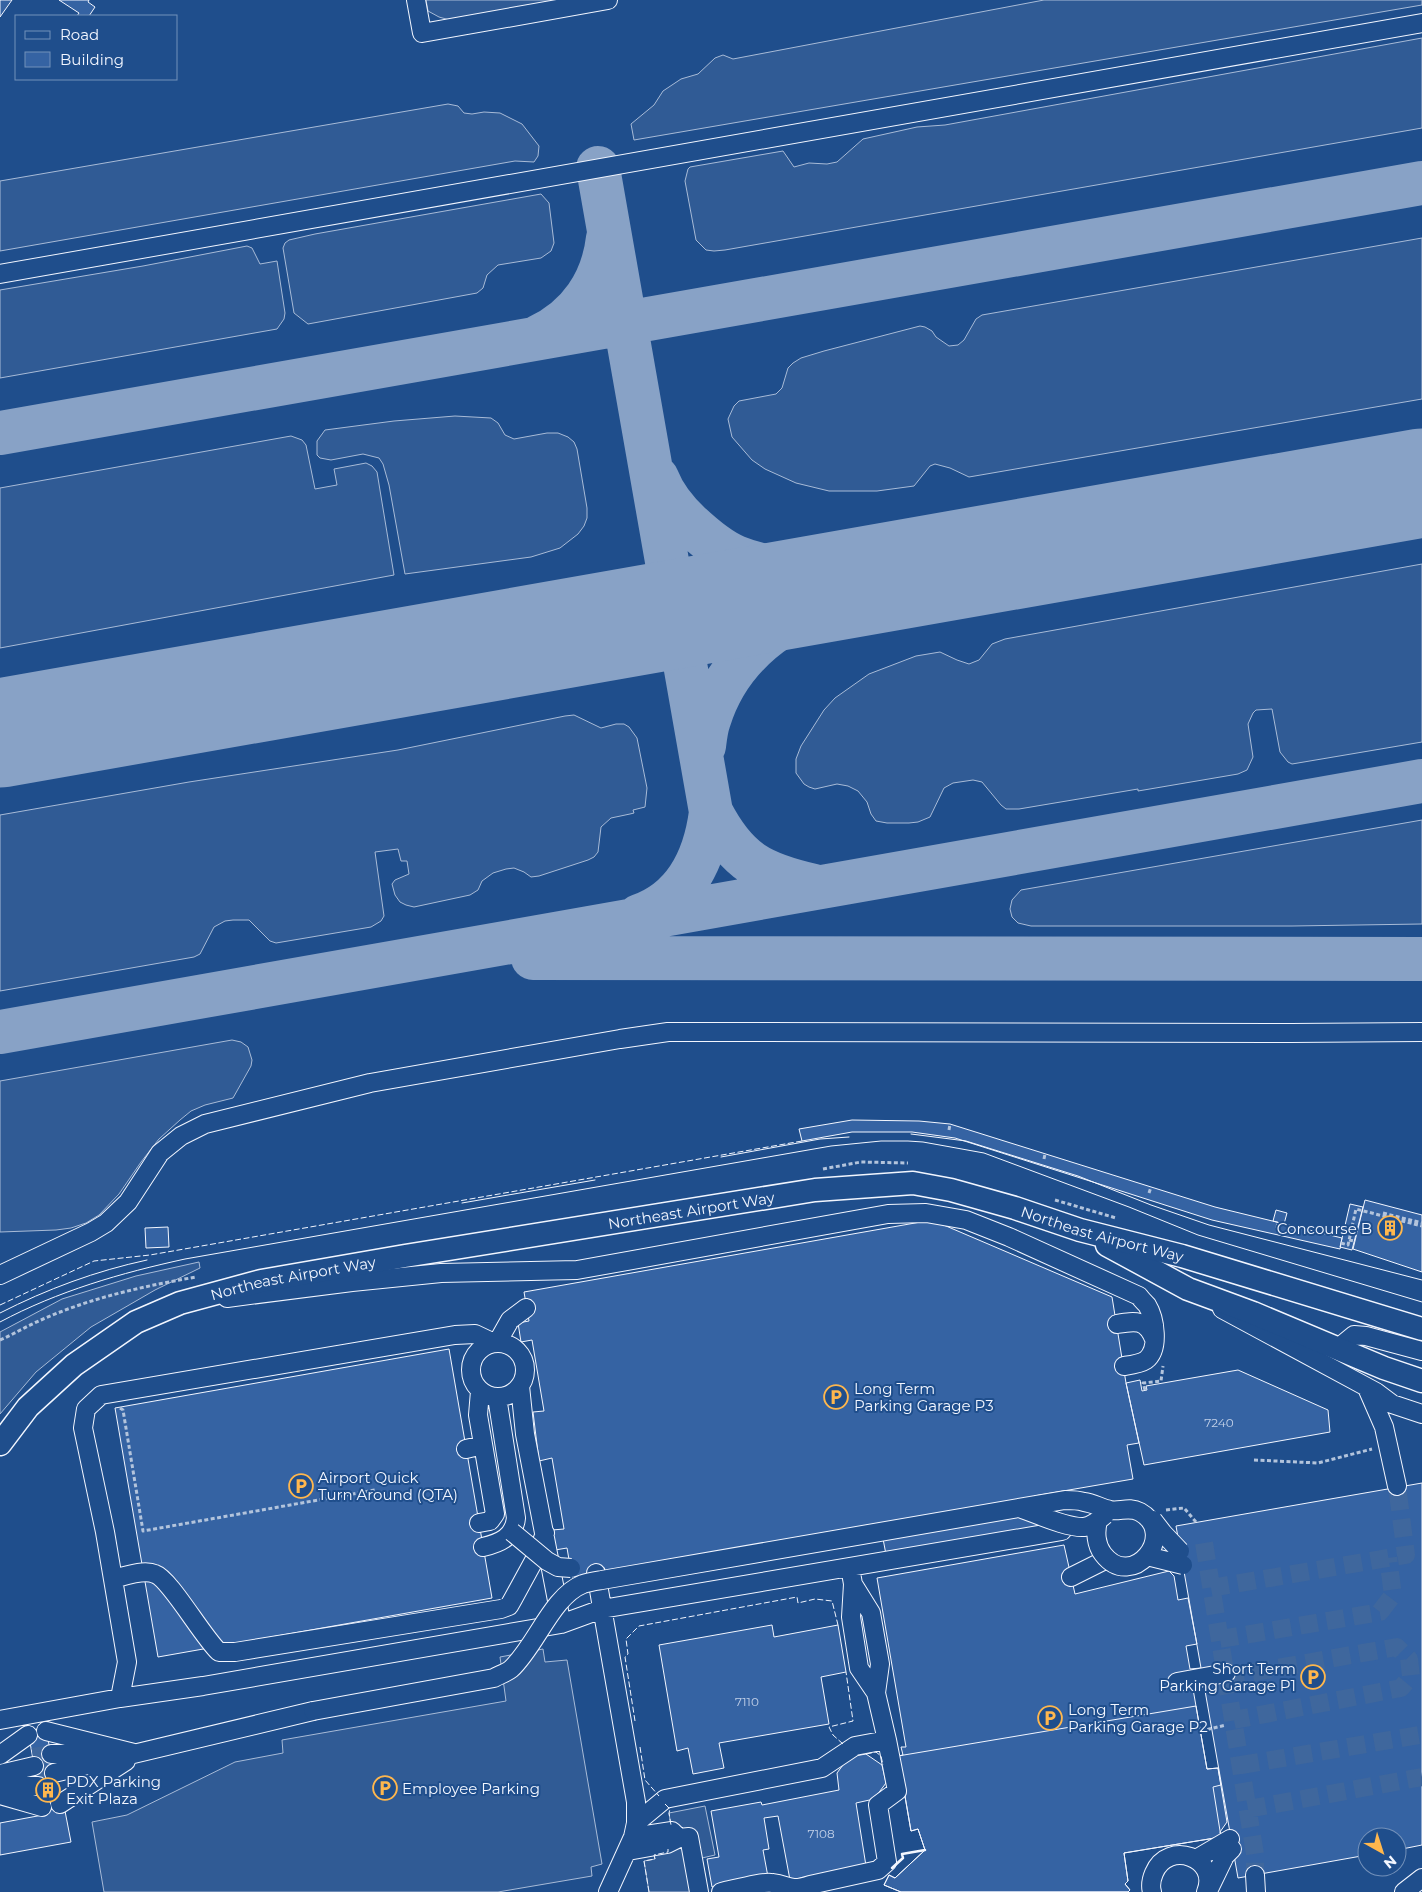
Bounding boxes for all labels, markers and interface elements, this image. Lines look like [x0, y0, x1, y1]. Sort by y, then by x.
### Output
legend [15, 15, 178, 80]
text: Road [60, 25, 99, 44]
text: Building [60, 50, 124, 69]
street label: Northeast Airport Way [607, 1187, 777, 1233]
street label: Northeast Airport Way [1019, 1201, 1187, 1266]
building icon: Concourse B [1377, 1215, 1403, 1241]
place label: Concourse B [1277, 1219, 1372, 1238]
street label: Northeast Airport Way [208, 1252, 378, 1304]
place label: Long Term Parking Garage P3 [854, 1379, 994, 1415]
parking icon: Long Term Parking Garage P3 [823, 1384, 849, 1410]
house number: 7240 [1204, 1415, 1234, 1430]
place label: Airport Quick Turn Around (QTA) [318, 1468, 458, 1504]
parking icon: Airport Quick Turn Around (QTA) [288, 1473, 314, 1499]
place label: Short Term Parking Garage P1 [1159, 1659, 1296, 1695]
parking icon: Short Term Parking Garage P1 [1300, 1664, 1326, 1690]
house number: 7110 [735, 1694, 759, 1709]
place label: Long Term Parking Garage P2 [1068, 1700, 1208, 1736]
parking icon: Long Term Parking Garage P2 [1037, 1705, 1063, 1731]
place label: PDX Parking Exit Plaza [66, 1772, 161, 1808]
parking icon: Employee Parking [372, 1775, 398, 1801]
building icon: PDX Parking Exit Plaza [35, 1777, 61, 1803]
place label: Employee Parking [402, 1779, 540, 1798]
house number: 7108 [807, 1826, 835, 1841]
north arrow [1357, 1827, 1407, 1877]
text: N [1380, 1852, 1400, 1873]

